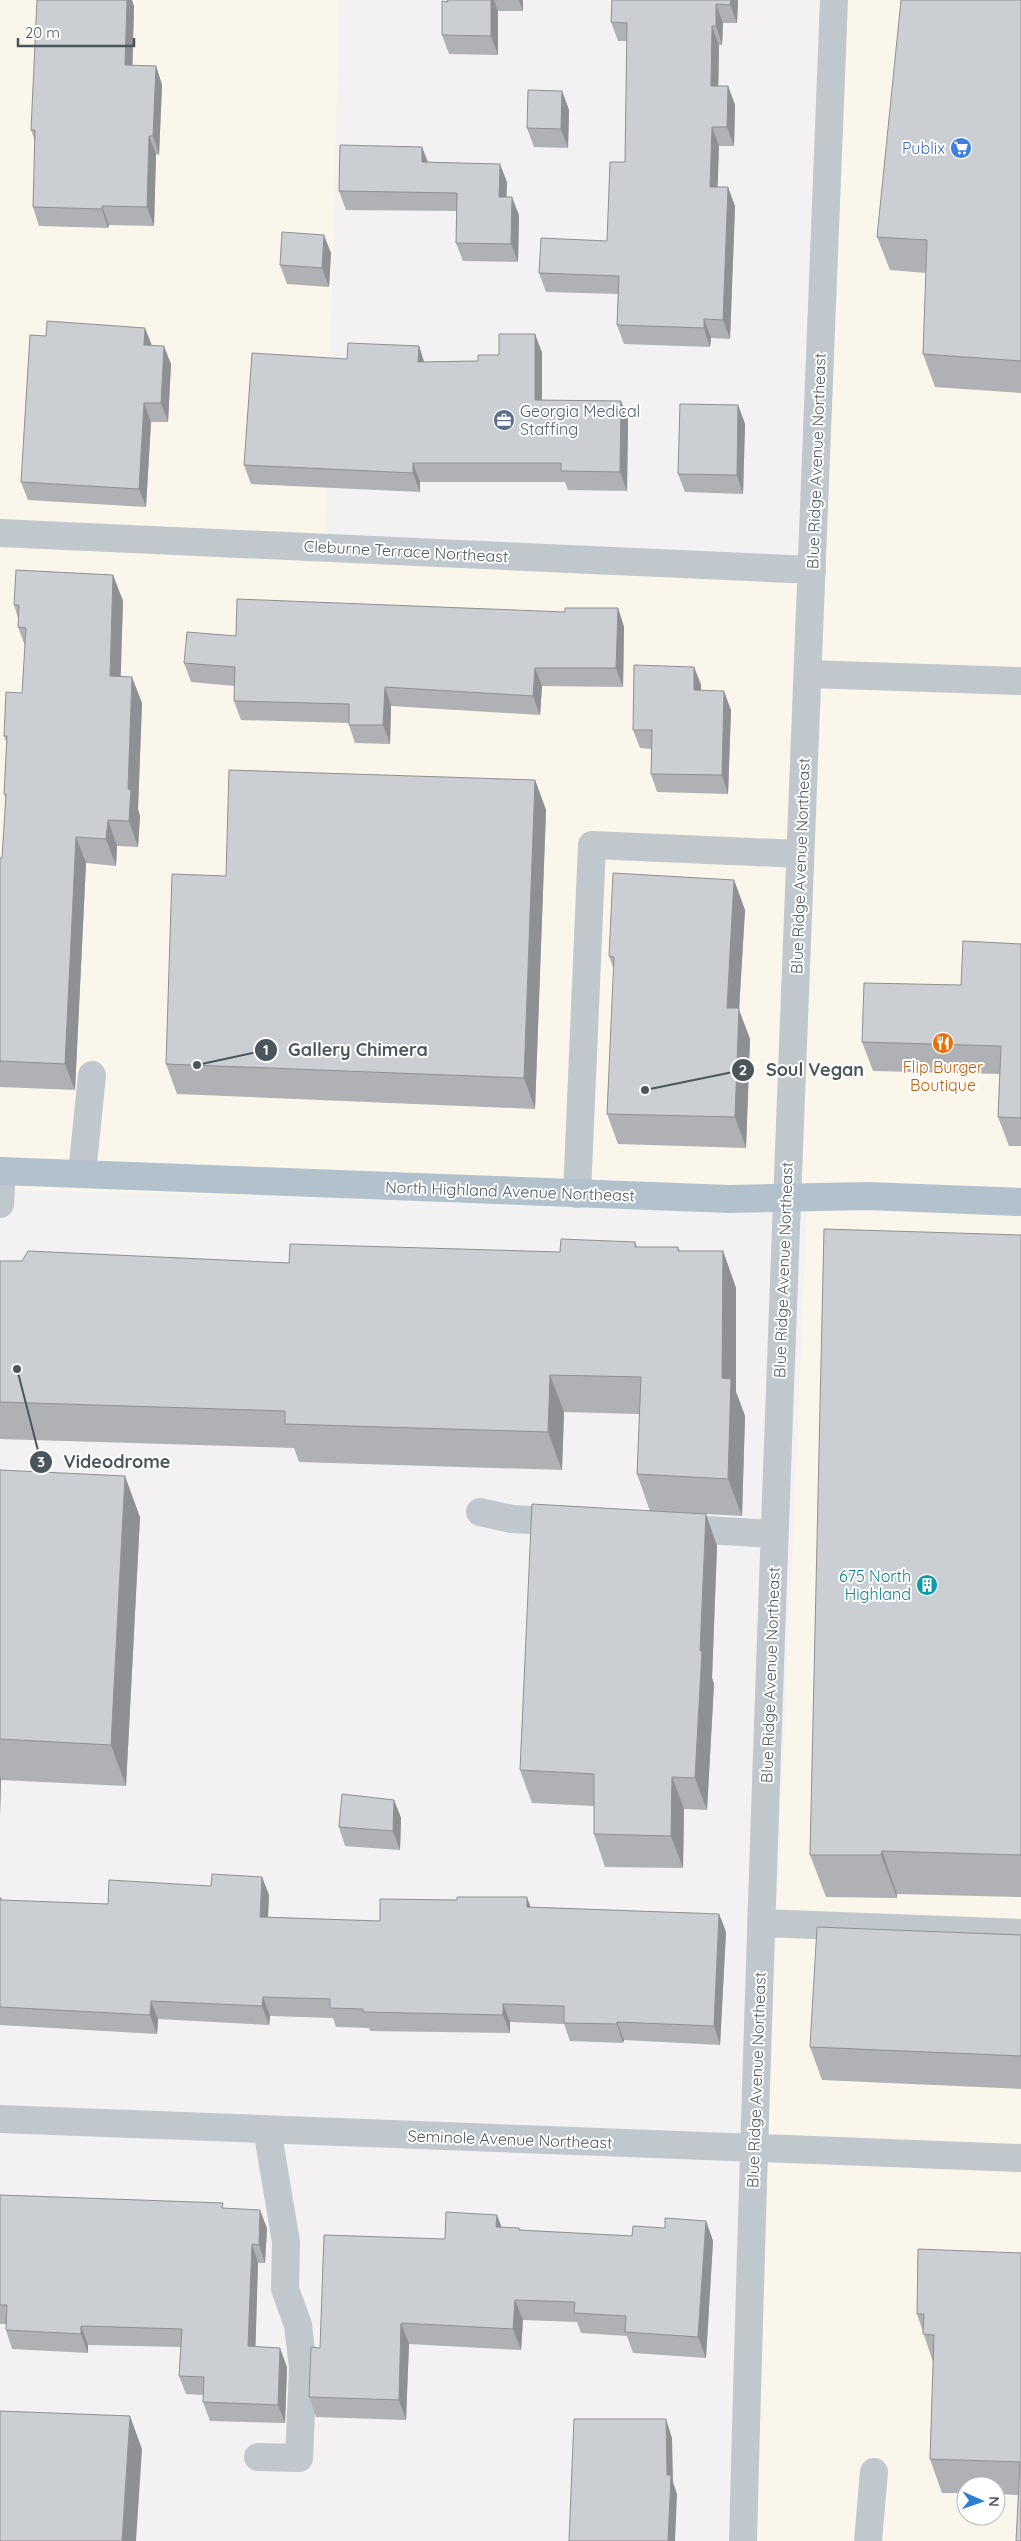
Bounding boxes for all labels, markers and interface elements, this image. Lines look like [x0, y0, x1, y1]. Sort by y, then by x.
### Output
scale bar [18, 15, 134, 47]
text: 20 m [25, 23, 60, 42]
supermarket icon: Publix [949, 136, 973, 160]
place label: Publix [902, 138, 945, 158]
street label: Blue Ridge Avenue Northeast [802, 353, 830, 569]
place label: Georgia Medical Staffing [520, 401, 640, 439]
office icon: Georgia Medical Staffing [492, 408, 516, 432]
street label: Cleburne Terrace Northeast [303, 536, 509, 566]
street label: Blue Ridge Avenue Northeast [786, 758, 814, 974]
restaurant icon: Flip Burger Boutique [931, 1031, 955, 1055]
callout: Gallery Chimera [254, 1033, 438, 1066]
text: Gallery Chimera [288, 1038, 428, 1061]
text: 1 [263, 1040, 269, 1059]
callout: Soul Vegan [731, 1054, 874, 1087]
place label: Flip Burger Boutique [903, 1057, 983, 1095]
text: Soul Vegan [766, 1058, 864, 1081]
text: 2 [739, 1060, 747, 1079]
street label: Blue Ridge Avenue Northeast [769, 1162, 797, 1378]
street label: North Highland Avenue Northeast [385, 1177, 635, 1205]
callout: Videodrome [29, 1445, 181, 1478]
text: Videodrome [64, 1450, 170, 1473]
text: 3 [37, 1452, 45, 1471]
place label: 675 North Highland [839, 1566, 911, 1604]
street label: Blue Ridge Avenue Northeast [756, 1567, 784, 1783]
building icon: 675 North Highland [915, 1573, 939, 1597]
street label: Blue Ridge Avenue Northeast [742, 1972, 770, 2188]
street label: Seminole Avenue Northeast [407, 2125, 613, 2153]
north arrow [956, 2476, 1006, 2526]
text: N [985, 2496, 1003, 2507]

